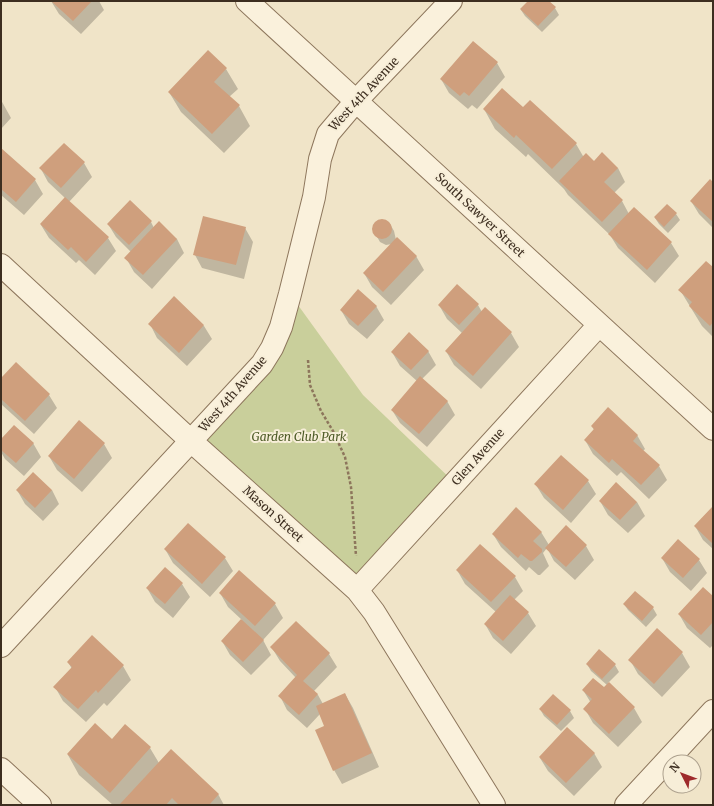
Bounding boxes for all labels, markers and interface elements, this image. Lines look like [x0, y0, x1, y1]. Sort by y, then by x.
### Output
street label: West 4th Avenue [325, 53, 402, 135]
street label: South Sawyer Street [432, 169, 528, 260]
street label: West 4th Avenue [195, 353, 270, 436]
street label: Glen Avenue [448, 425, 507, 488]
park label: Garden Club Park [252, 429, 347, 444]
street label: Mason Street [240, 483, 307, 545]
north arrow [662, 754, 702, 794]
text: N [666, 759, 683, 775]

